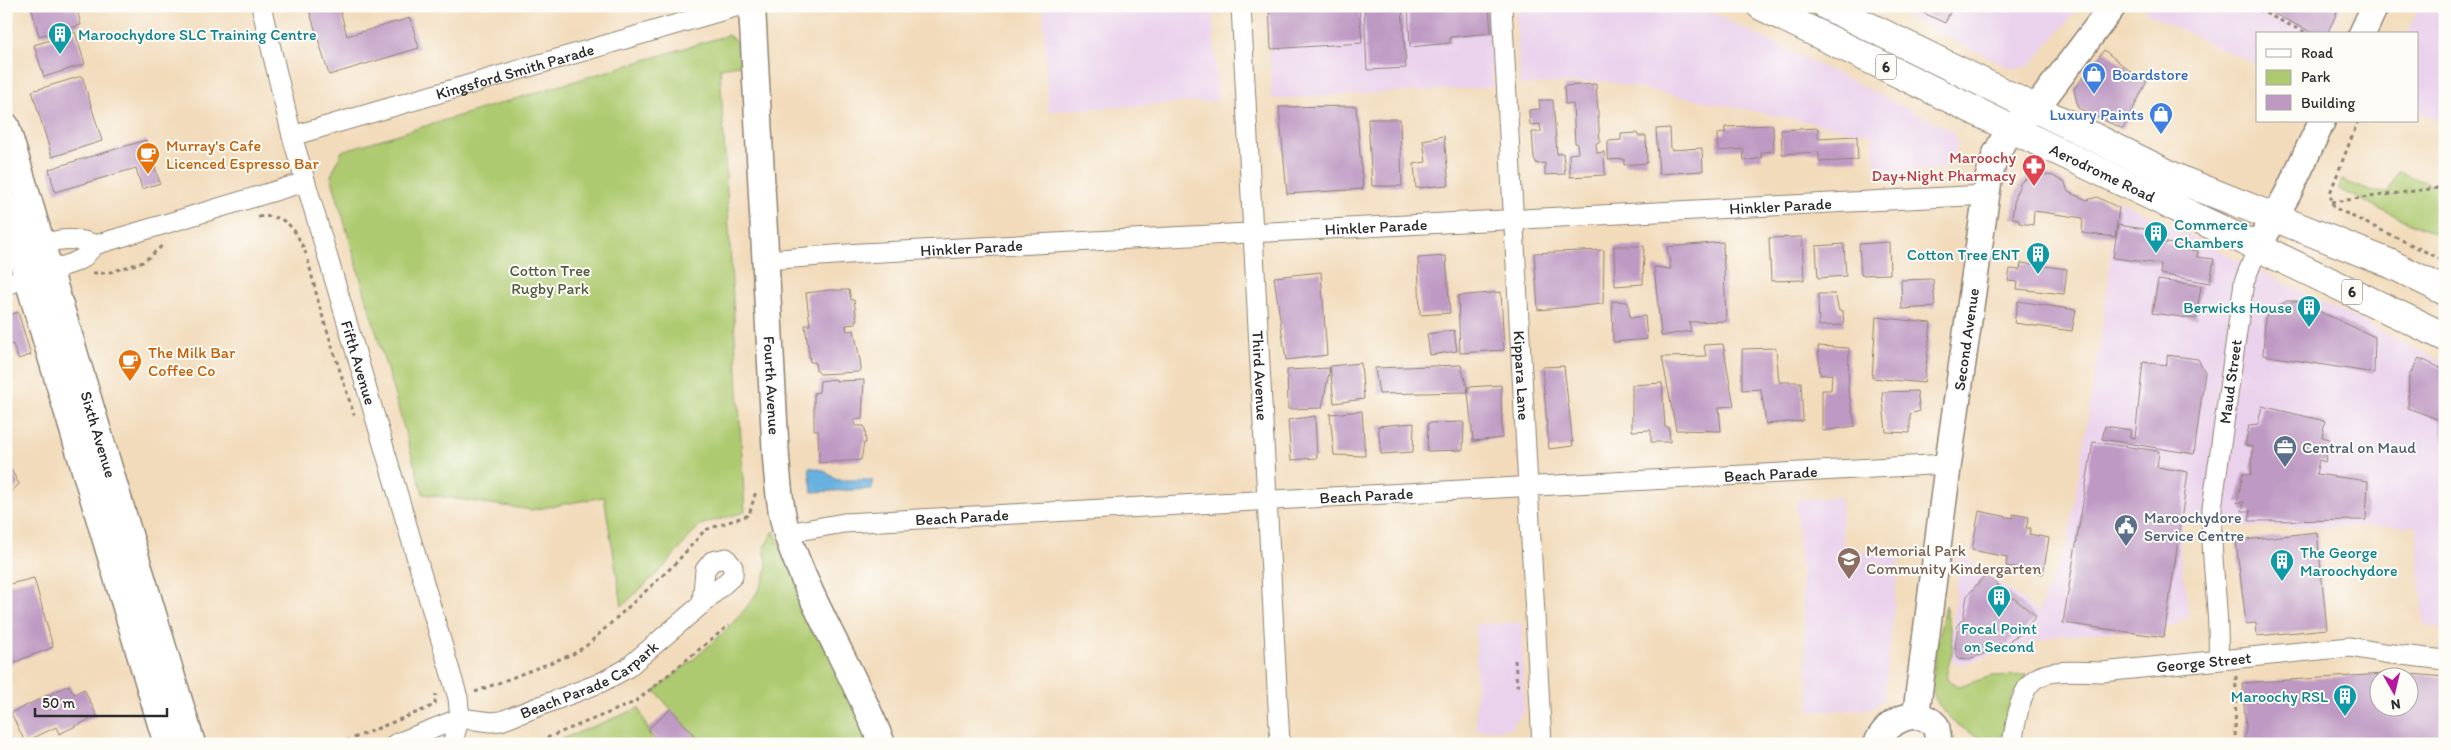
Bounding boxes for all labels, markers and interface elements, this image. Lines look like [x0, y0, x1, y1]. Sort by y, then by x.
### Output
building icon: Maroochydore SLC Training Centre [47, 21, 73, 55]
place label: Maroochydore SLC Training Centre [78, 25, 317, 44]
legend [2256, 32, 2418, 122]
street label: Kingsford Smith Parade [434, 40, 597, 104]
text: Road [2301, 44, 2334, 62]
road number: 6 [1876, 54, 1896, 80]
shop icon: Boardstore [2081, 61, 2107, 95]
place label: Boardstore [2112, 65, 2188, 84]
text: Park [2301, 68, 2331, 86]
text: Building [2301, 94, 2355, 112]
shop icon: Luxury Paints [2148, 101, 2174, 135]
place label: Luxury Paints [2050, 105, 2144, 124]
place label: Murray's Cafe Licenced Espresso Bar [166, 136, 320, 173]
street label: Aerodrome Road [2046, 140, 2159, 207]
cafe icon: Murray's Cafe Licenced Espresso Bar [135, 141, 161, 175]
place label: Maroochy Day+Night Pharmacy [1872, 148, 2016, 185]
pharmacy icon: Maroochy Day+Night Pharmacy [2021, 153, 2047, 187]
street label: Hinkler Parade [1729, 194, 1832, 218]
street label: Hinkler Parade [1324, 215, 1428, 239]
place label: Commerce Chambers [2174, 215, 2248, 252]
building icon: Commerce Chambers [2143, 220, 2169, 254]
street label: Hinkler Parade [920, 236, 1023, 260]
building icon: Cotton Tree ENT [2025, 241, 2051, 275]
place label: Cotton Tree ENT [1907, 245, 2020, 264]
park label: Cotton Tree Rugby Park [510, 261, 591, 298]
road number: 6 [2342, 280, 2362, 304]
street label: Second Avenue [1950, 287, 1983, 392]
building icon: Berwicks House [2296, 294, 2322, 328]
place label: Berwicks House [2183, 298, 2292, 317]
street label: Fifth Avenue [337, 318, 380, 407]
street label: Third Avenue [1248, 330, 1272, 421]
street label: Kippara Lane [1510, 330, 1533, 421]
street label: Fourth Avenue [760, 335, 784, 436]
street label: Maud Street [2215, 338, 2246, 425]
place label: The Milk Bar Coffee Co [148, 343, 236, 380]
cafe icon: The Milk Bar Coffee Co [117, 348, 143, 382]
street label: Sixth Avenue [76, 389, 120, 480]
office icon: Central on Maud [2272, 434, 2298, 468]
place label: Central on Maud [2302, 438, 2416, 457]
street label: Beach Parade [1724, 462, 1818, 486]
street label: Beach Parade [1319, 484, 1414, 508]
street label: Beach Parade [915, 505, 1009, 529]
place label: Maroochydore Service Centre [2144, 508, 2244, 545]
public building icon: Maroochydore Service Centre [2113, 513, 2139, 547]
place label: Memorial Park Community Kindergarten [1866, 541, 2041, 578]
place label: The George Maroochydore [2300, 543, 2398, 580]
school or university icon: Memorial Park Community Kindergarten [1836, 546, 1862, 580]
building icon: The George Maroochydore [2269, 548, 2295, 582]
building icon: Focal Point on Second [1986, 584, 2012, 618]
place label: Focal Point on Second [1961, 619, 2037, 656]
street label: Beach Parade Carpark [517, 637, 662, 723]
street label: George Street [2155, 648, 2252, 676]
north arrow [2368, 668, 2418, 718]
building icon: Maroochy RSL [2332, 683, 2358, 717]
scale bar [35, 685, 168, 717]
place label: Maroochy RSL [2231, 687, 2328, 706]
text: 50 m [42, 694, 75, 712]
text: N [2390, 695, 2402, 713]

